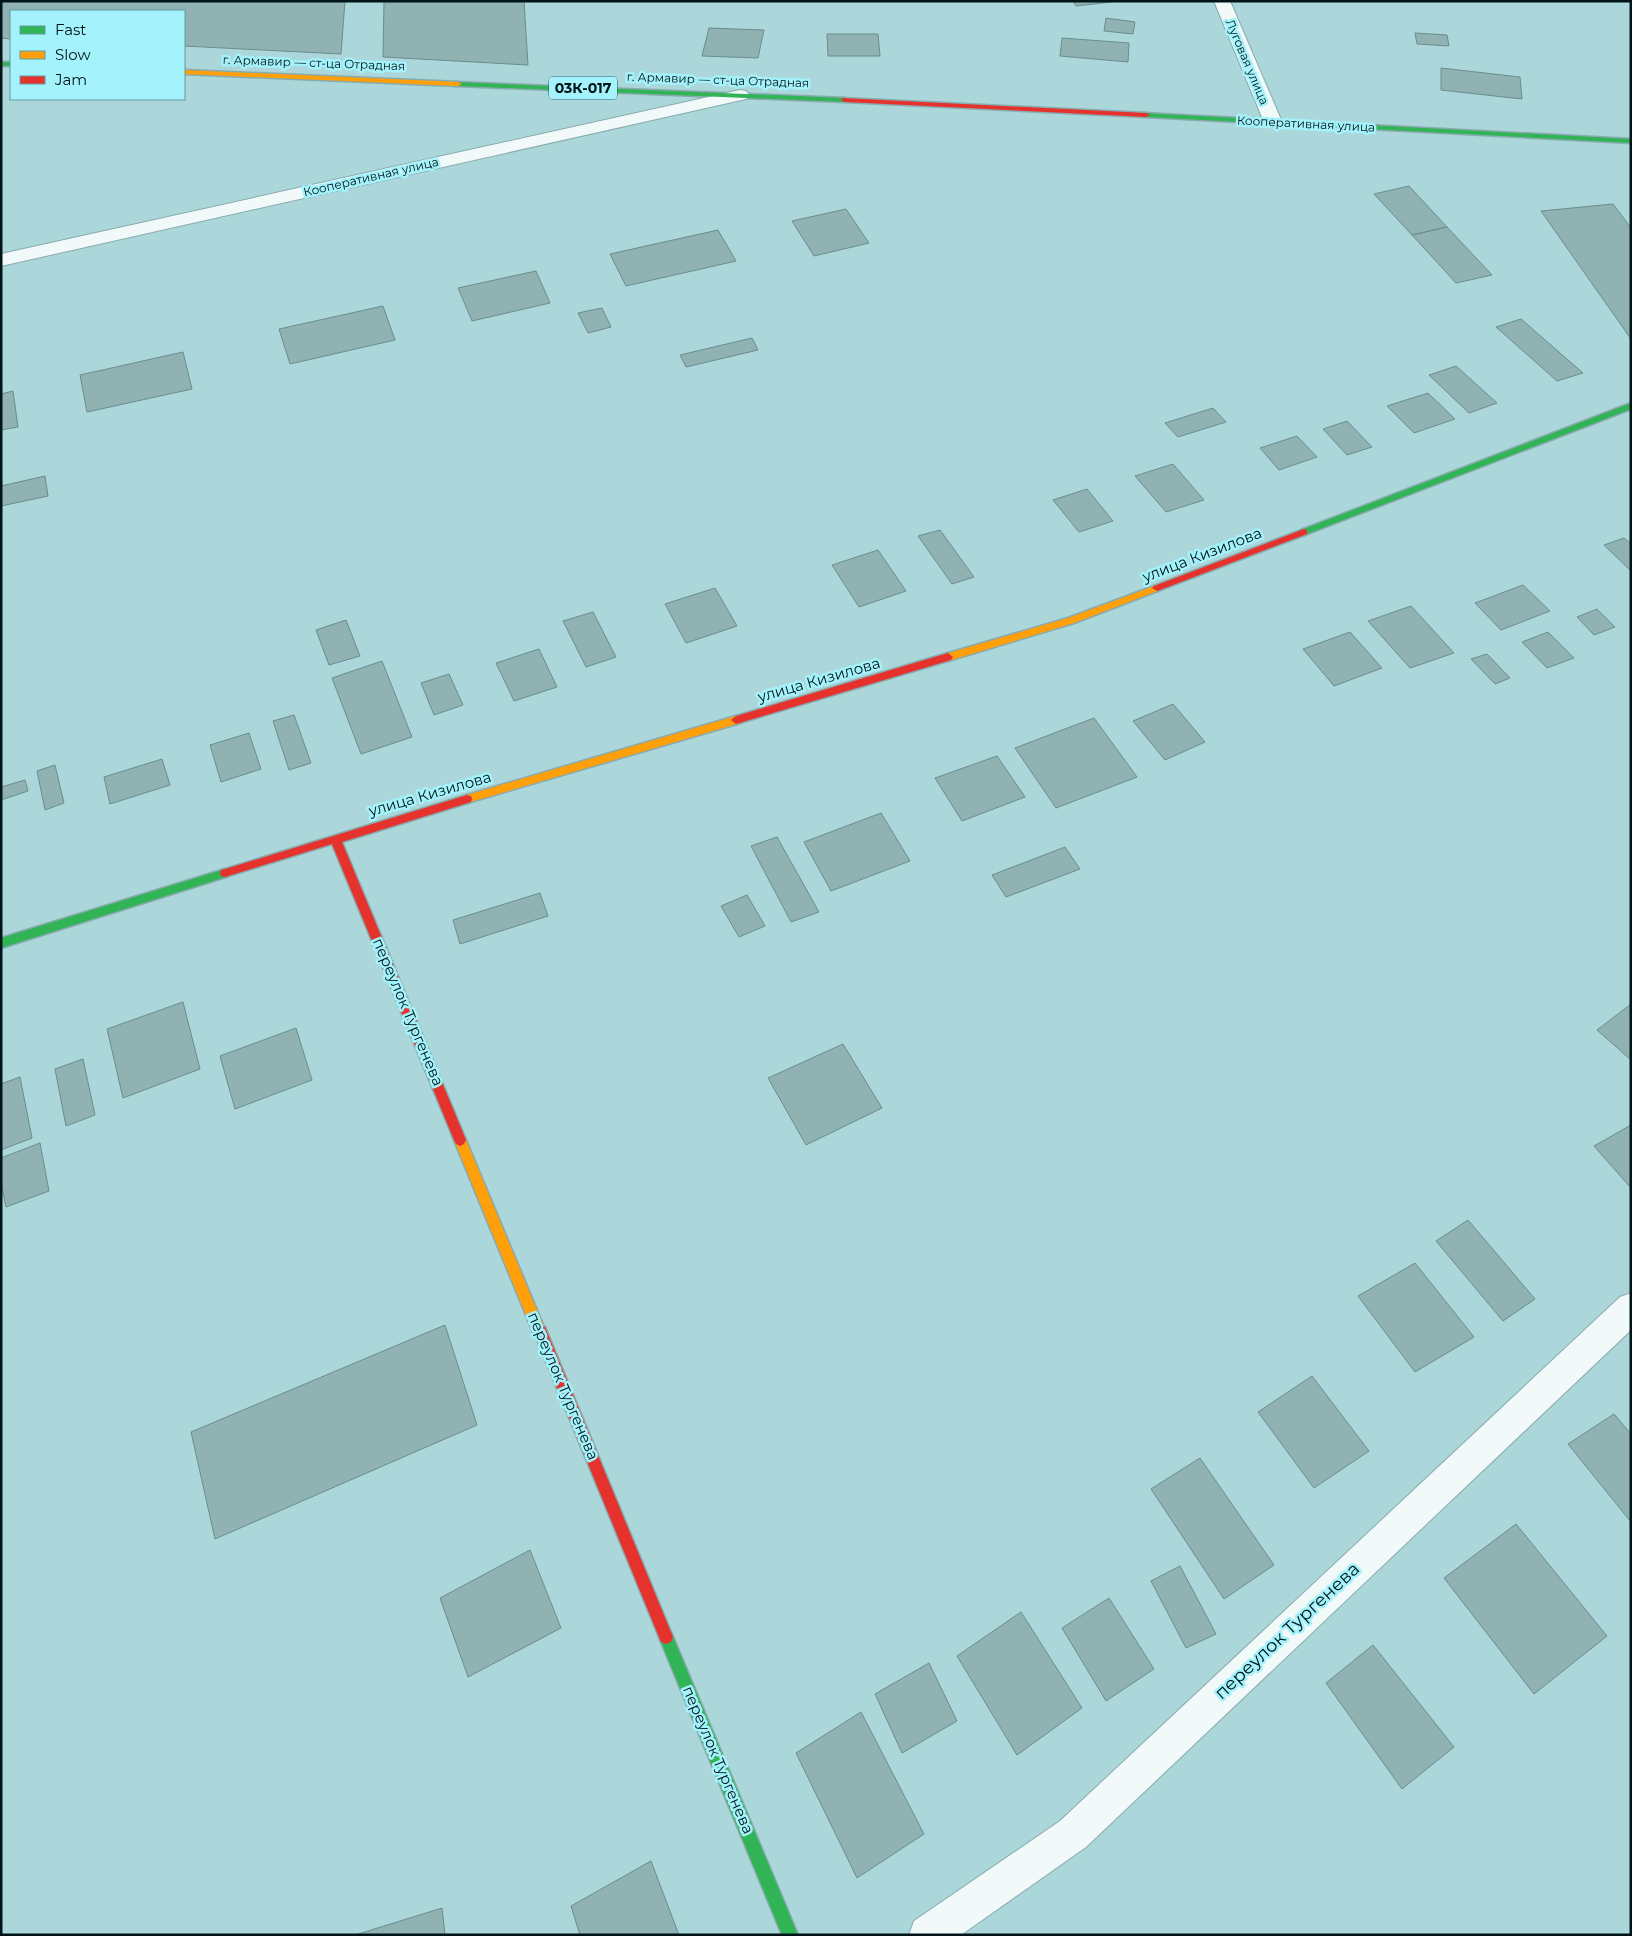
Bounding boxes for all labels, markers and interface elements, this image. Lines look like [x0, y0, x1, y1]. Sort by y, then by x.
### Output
legend [10, 10, 185, 100]
street label: Луговая улица [1223, 17, 1272, 107]
text: Fast [55, 20, 86, 39]
text: Slow [55, 45, 91, 64]
street label: г. Армавир — ст-ца Отрадная [223, 52, 406, 73]
street label: г. Армавир — ст-ца Отрадная [627, 69, 810, 90]
text: Jam [54, 70, 87, 89]
road number: 03К-017 [549, 76, 617, 100]
street label: Кооперативная улица [1237, 112, 1375, 135]
street label: Кооперативная улица [302, 154, 440, 199]
street label: улица Кизилова [1138, 523, 1264, 586]
street label: улица Кизилова [754, 653, 882, 706]
street label: улица Кизилова [365, 767, 493, 820]
street label: переулок Тургенева [369, 935, 448, 1089]
street label: переулок Тургенева [524, 1309, 603, 1463]
street label: переулок Тургенева [1210, 1558, 1364, 1704]
street label: переулок Тургенева [679, 1683, 758, 1837]

